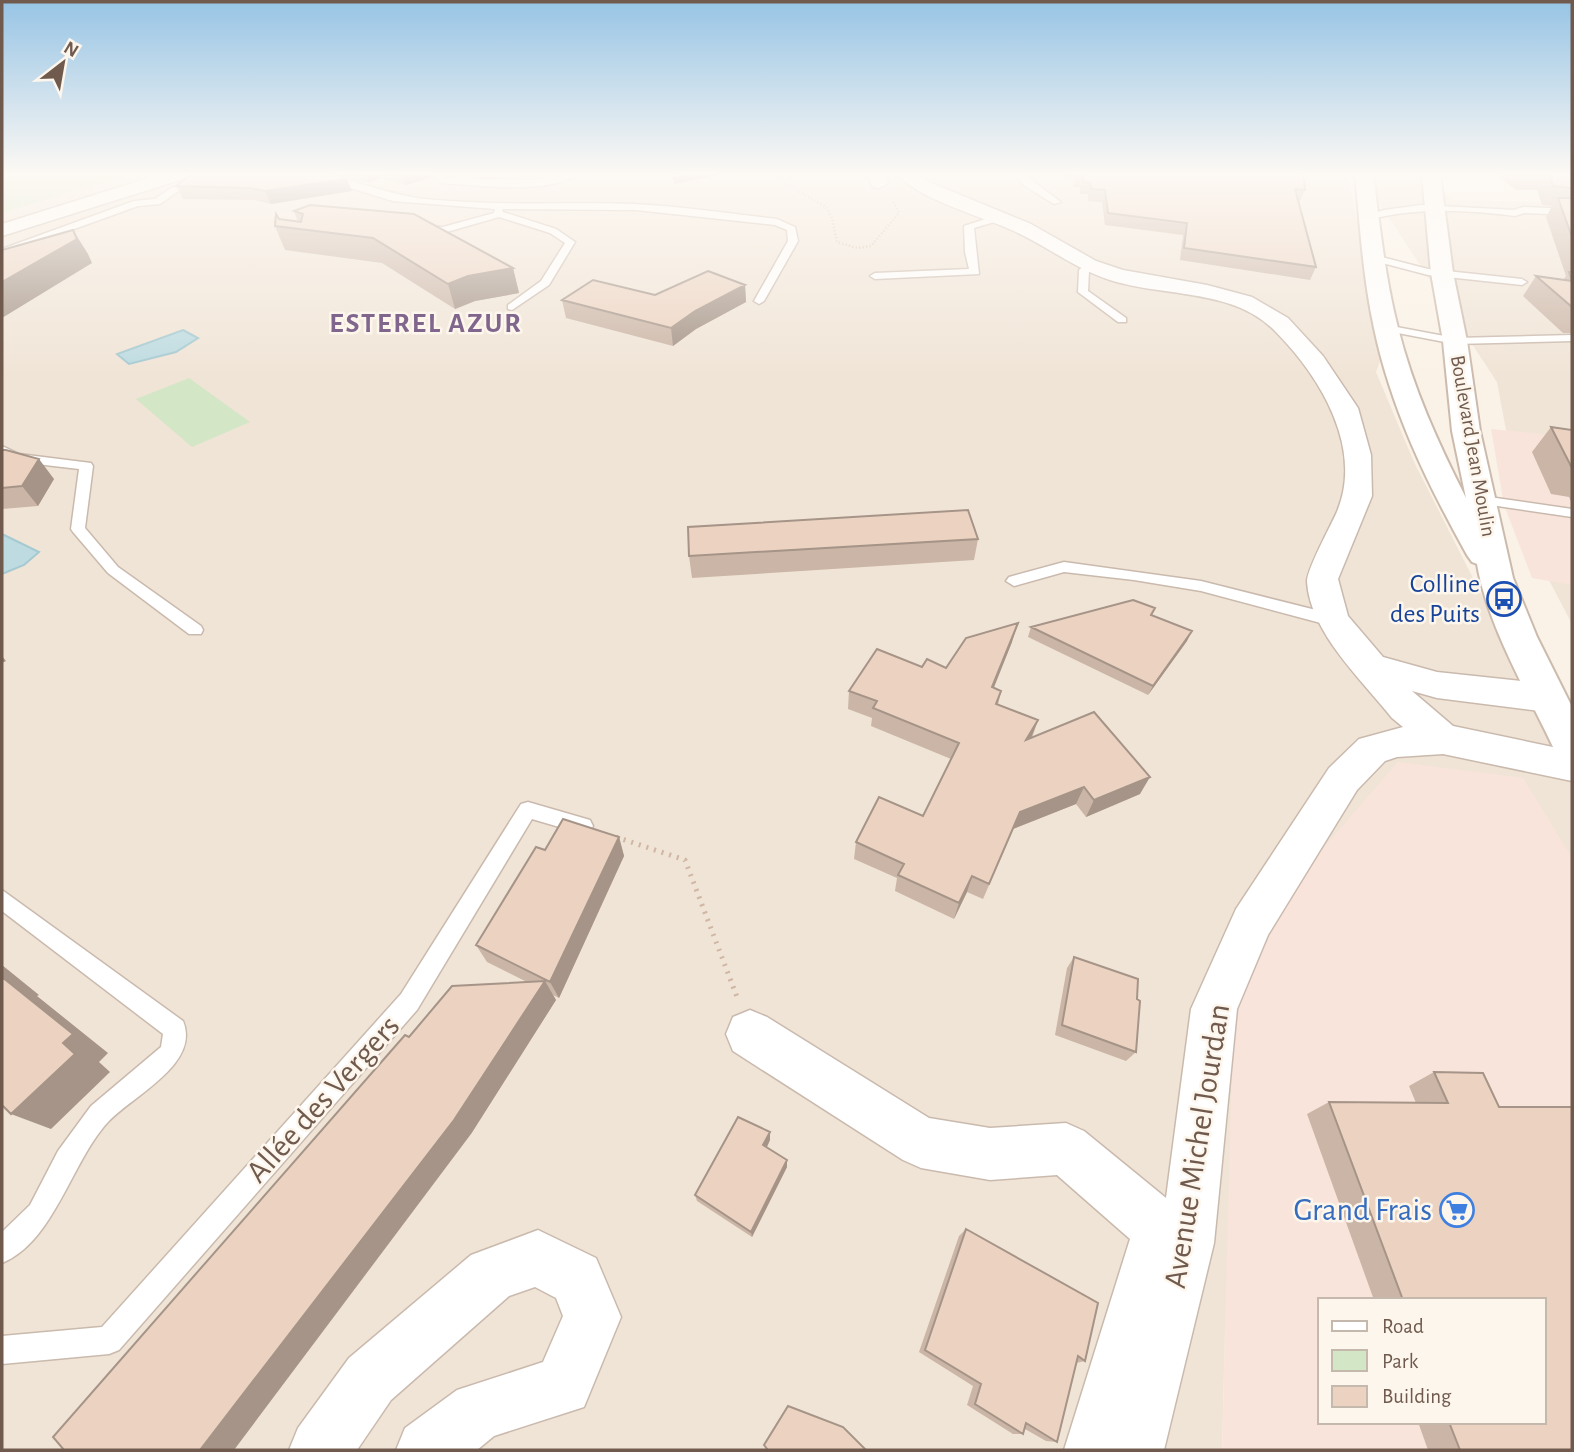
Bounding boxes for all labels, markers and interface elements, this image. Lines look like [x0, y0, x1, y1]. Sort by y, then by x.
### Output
north arrow [28, 28, 98, 98]
text: N [60, 38, 82, 61]
district label: ESTEREL AZUR [329, 310, 523, 338]
street label: Boulevard Jean Moulin [1447, 354, 1499, 538]
place label: Colline des Puits [1390, 571, 1480, 627]
bus stop icon: Colline des Puits [1485, 580, 1523, 618]
street label: Avenue Michel Jourdan [1159, 1002, 1235, 1290]
street label: Allée des Vergers [240, 1010, 406, 1188]
supermarket icon: Grand Frais [1438, 1191, 1476, 1229]
place label: Grand Frais [1294, 1194, 1432, 1226]
legend [1318, 1298, 1546, 1424]
text: Road [1382, 1316, 1424, 1337]
text: Park [1382, 1351, 1419, 1372]
text: Building [1382, 1386, 1452, 1407]

